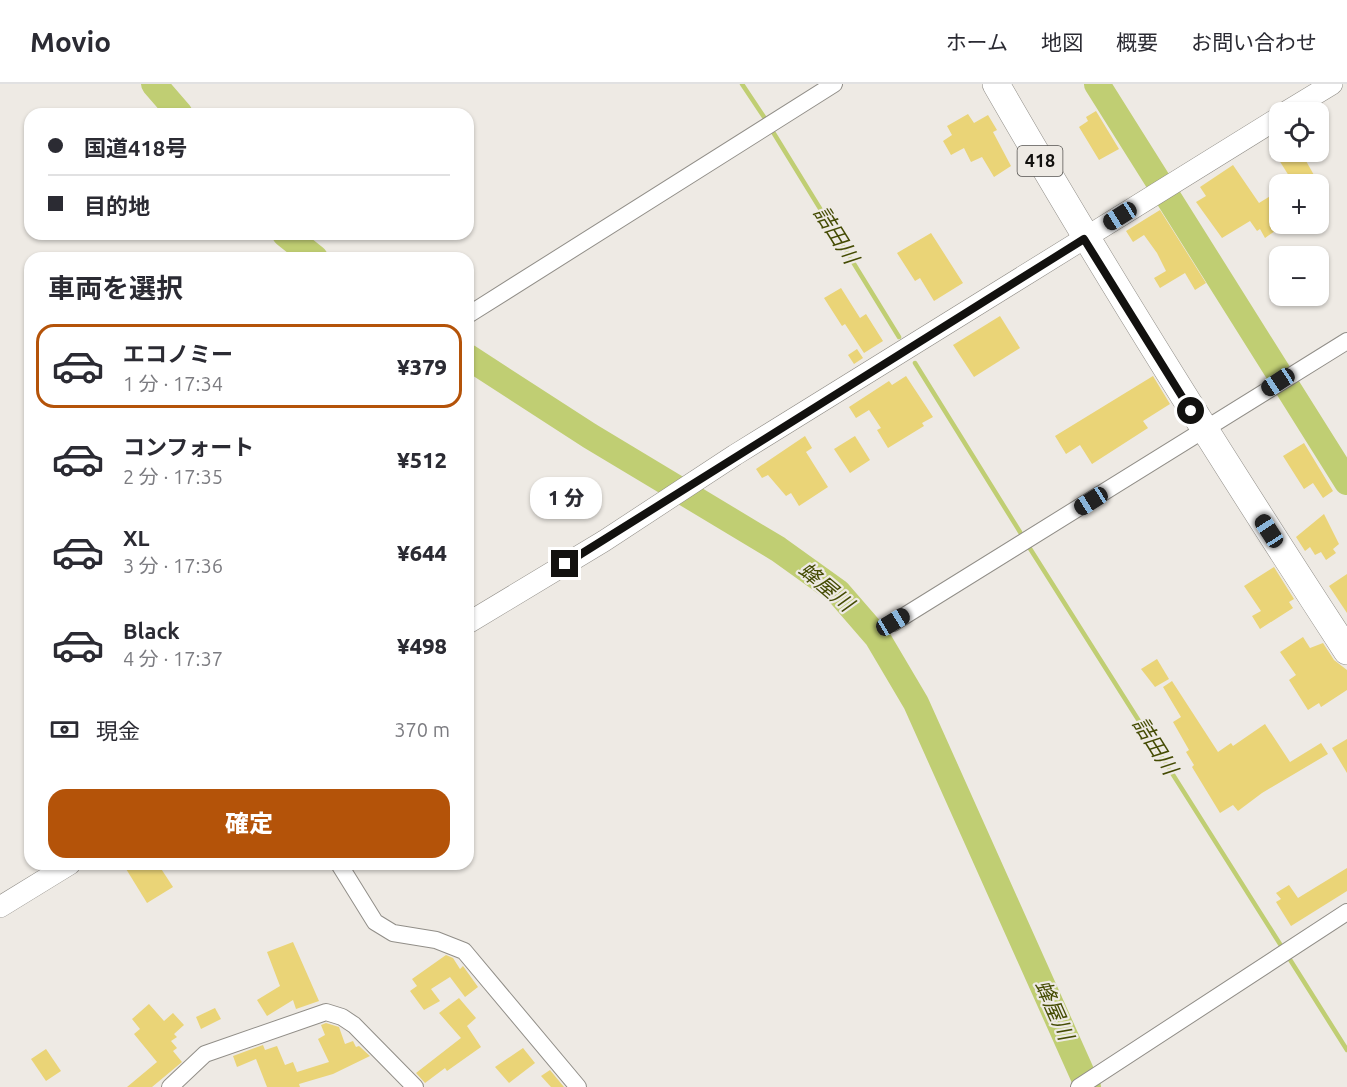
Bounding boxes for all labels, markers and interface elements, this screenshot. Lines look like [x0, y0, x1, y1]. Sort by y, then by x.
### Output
text: Movio [30, 26, 111, 57]
text: ホーム [946, 30, 1008, 54]
text: 地図 [1041, 30, 1083, 54]
text: 概要 [1116, 30, 1158, 54]
text: お問い合わせ [1191, 30, 1317, 54]
map controls [1269, 102, 1329, 306]
button: locate [1269, 102, 1329, 162]
text: 国道418号 [84, 135, 187, 160]
road number: 418 [1018, 146, 1062, 176]
button: + [1269, 174, 1329, 234]
text: 目的地 [84, 193, 150, 218]
car [1100, 199, 1140, 233]
water label: 詰田川 [810, 201, 865, 269]
button: − [1269, 246, 1329, 306]
text: 車両を選択 [48, 273, 183, 303]
icon: car [51, 339, 105, 393]
text: エコノミー [123, 341, 233, 366]
text: ¥379 [397, 354, 447, 379]
car [1258, 365, 1298, 399]
text: 1 分 · 17:34 [123, 372, 223, 395]
route start [1177, 397, 1204, 424]
icon: car [51, 432, 105, 486]
text: コンフォート [123, 434, 254, 459]
text: ¥512 [397, 447, 447, 472]
text: 2 分 · 17:35 [123, 465, 223, 488]
callout: 1 分 [529, 477, 601, 519]
car [1071, 484, 1111, 518]
text: 1 分 [548, 486, 584, 509]
car [1252, 511, 1286, 551]
icon: car [51, 525, 105, 579]
text: XL [123, 525, 150, 550]
text: ¥644 [397, 540, 447, 565]
route end [551, 550, 578, 577]
text: 3 分 · 17:36 [123, 554, 223, 577]
water label: 蜂屋川 [795, 557, 860, 617]
car [873, 605, 913, 639]
icon: car [51, 618, 105, 672]
text: Black [123, 618, 180, 643]
text: ¥498 [397, 633, 447, 658]
text: 4 分 · 17:37 [123, 647, 223, 670]
water label: 詰田川 [1129, 712, 1184, 780]
icon: cash [48, 713, 81, 746]
text: 現金 [96, 718, 140, 743]
text: 370 m [394, 718, 450, 741]
button: 確定 [48, 789, 450, 858]
water label: 蜂屋川 [1031, 976, 1080, 1045]

